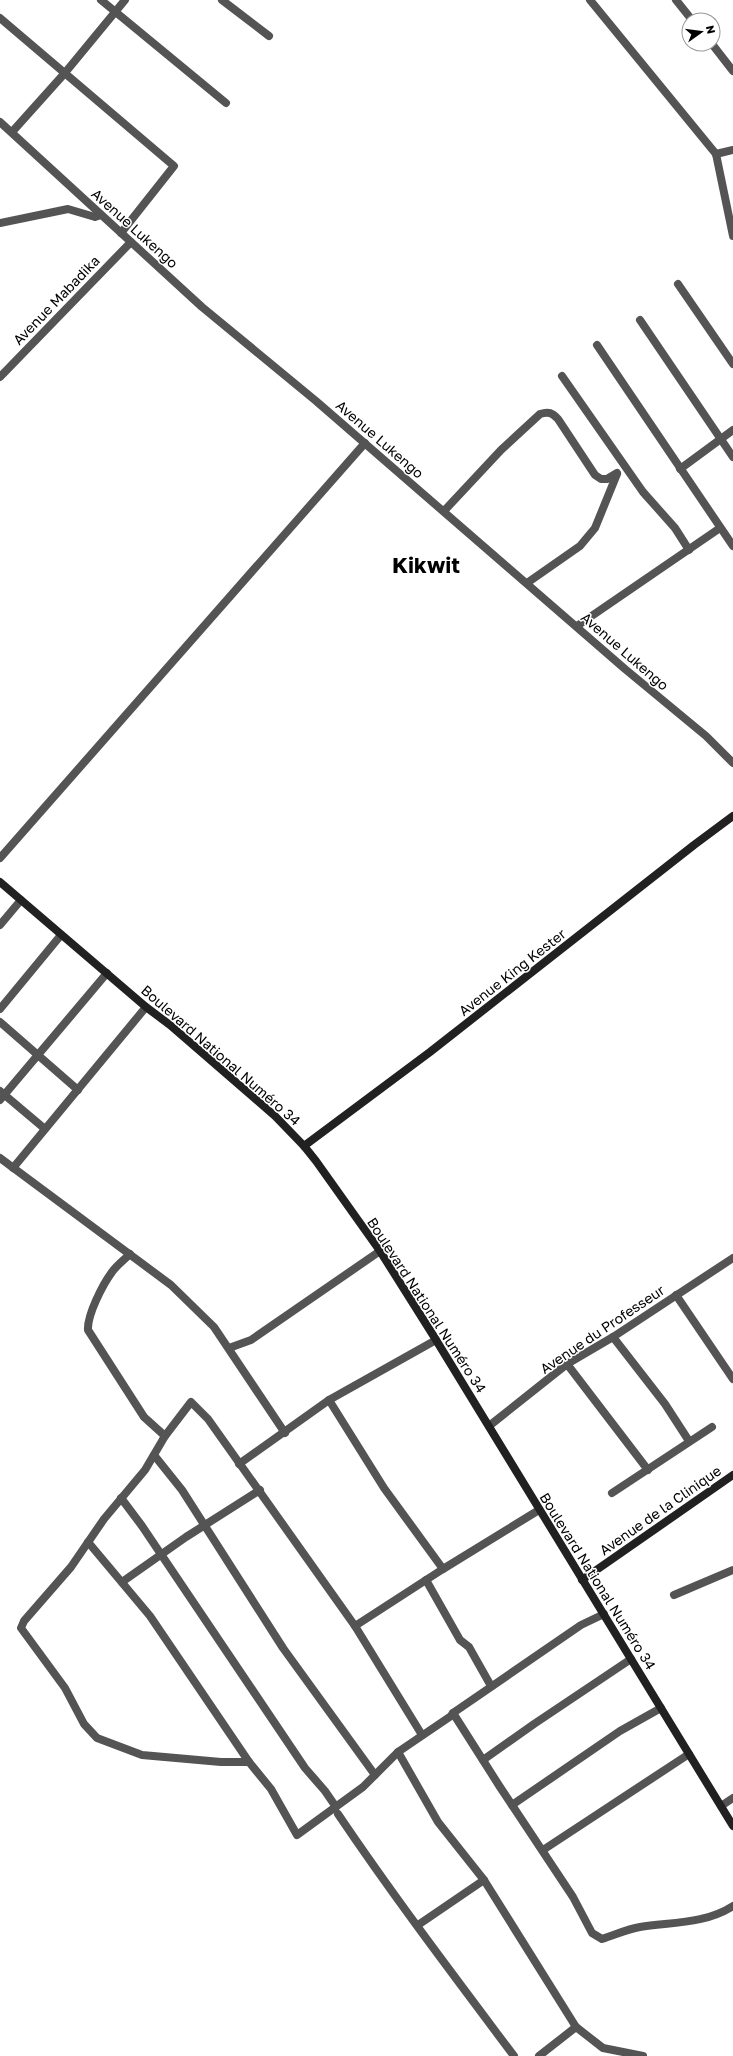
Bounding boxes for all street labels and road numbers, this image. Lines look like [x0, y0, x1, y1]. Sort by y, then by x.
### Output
street label: Avenue Lukengo [88, 185, 182, 271]
street label: Avenue Mabadika [9, 252, 103, 348]
street label: Avenue Lukengo [333, 396, 427, 482]
street label: Avenue Lukengo [578, 608, 672, 694]
street label: Avenue King Kester [455, 925, 569, 1019]
street label: Boulevard National Numéro 34 [138, 981, 304, 1129]
street label: Boulevard National Numéro 34 [364, 1214, 490, 1396]
street label: Avenue du Professeur [537, 1281, 668, 1377]
street label: Avenue de la Clinique [596, 1462, 724, 1558]
street label: Boulevard National Numéro 34 [536, 1489, 660, 1673]

